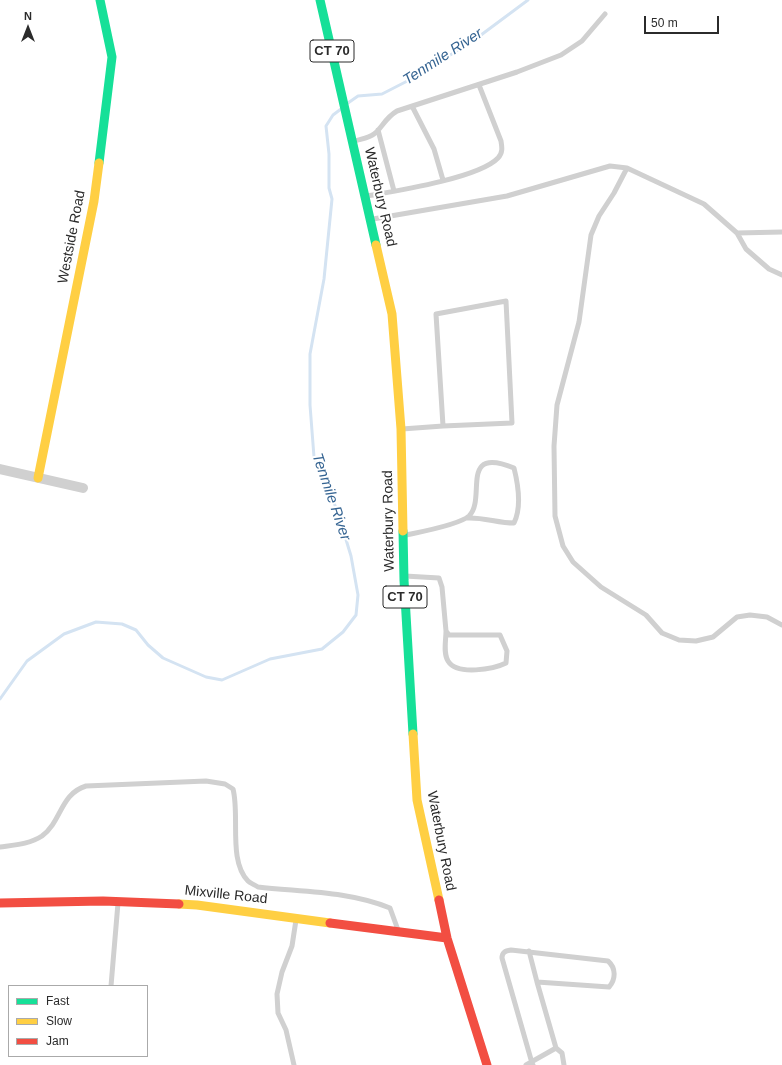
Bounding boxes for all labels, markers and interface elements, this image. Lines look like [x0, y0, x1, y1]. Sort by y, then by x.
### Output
north arrow [8, 8, 48, 48]
scale bar [646, 8, 721, 34]
text: N [24, 10, 32, 22]
text: 50 m [651, 16, 678, 30]
water label: Tenmile River [400, 25, 486, 89]
road number: CT 70 [310, 40, 354, 62]
street label: Waterbury Road [360, 146, 400, 248]
street label: Westside Road [55, 189, 89, 285]
water label: Tenmile River [308, 451, 354, 543]
street label: Waterbury Road [380, 470, 398, 572]
road number: CT 70 [383, 586, 427, 608]
street label: Waterbury Road [423, 790, 459, 892]
street label: Mixville Road [184, 882, 268, 908]
legend [8, 985, 148, 1057]
text: Fast [46, 994, 69, 1008]
text: Slow [46, 1014, 72, 1028]
text: Jam [46, 1034, 69, 1048]

